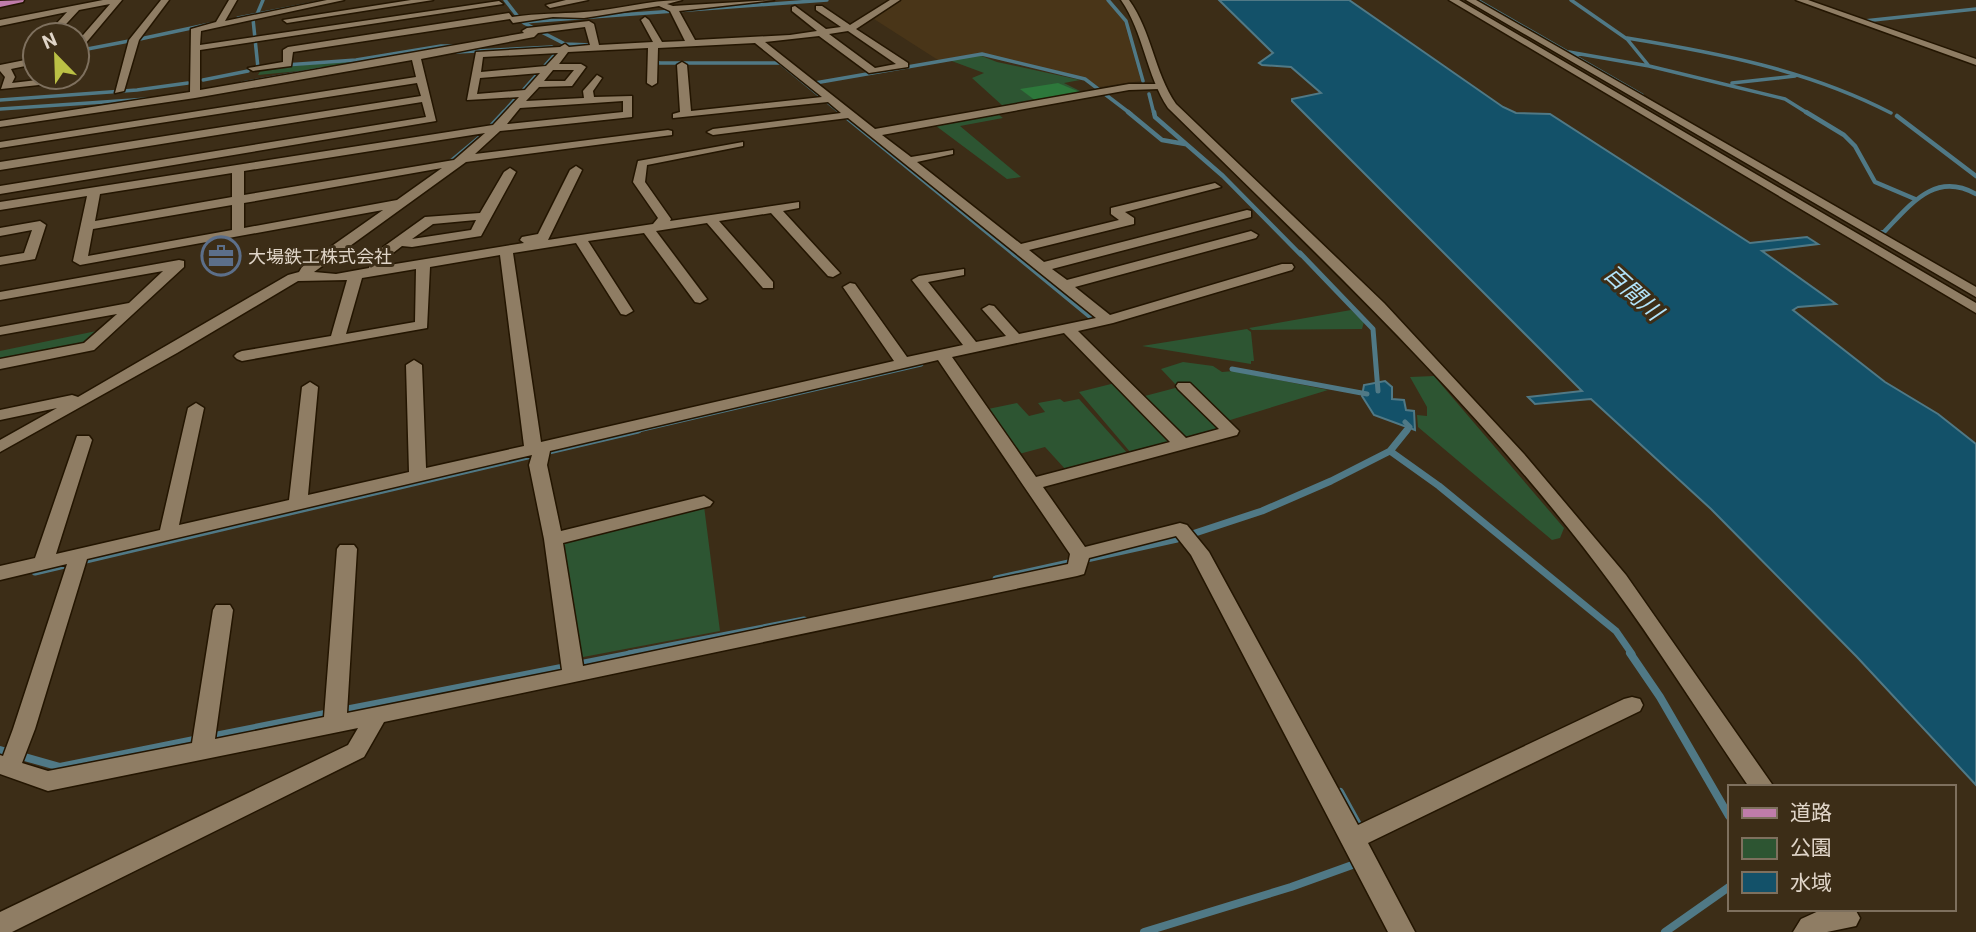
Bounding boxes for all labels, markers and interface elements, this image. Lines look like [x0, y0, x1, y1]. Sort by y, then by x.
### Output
north arrow [21, 21, 91, 91]
text: N [39, 28, 60, 54]
office icon: 大場鉄工株式会社 [200, 235, 242, 277]
place label: 大場鉄工株式会社 [248, 246, 392, 267]
water label: 百間川 [1598, 260, 1670, 328]
legend [1728, 785, 1955, 911]
text: 道路 [1790, 801, 1832, 825]
text: 公園 [1790, 836, 1832, 860]
text: 水域 [1790, 871, 1832, 895]

